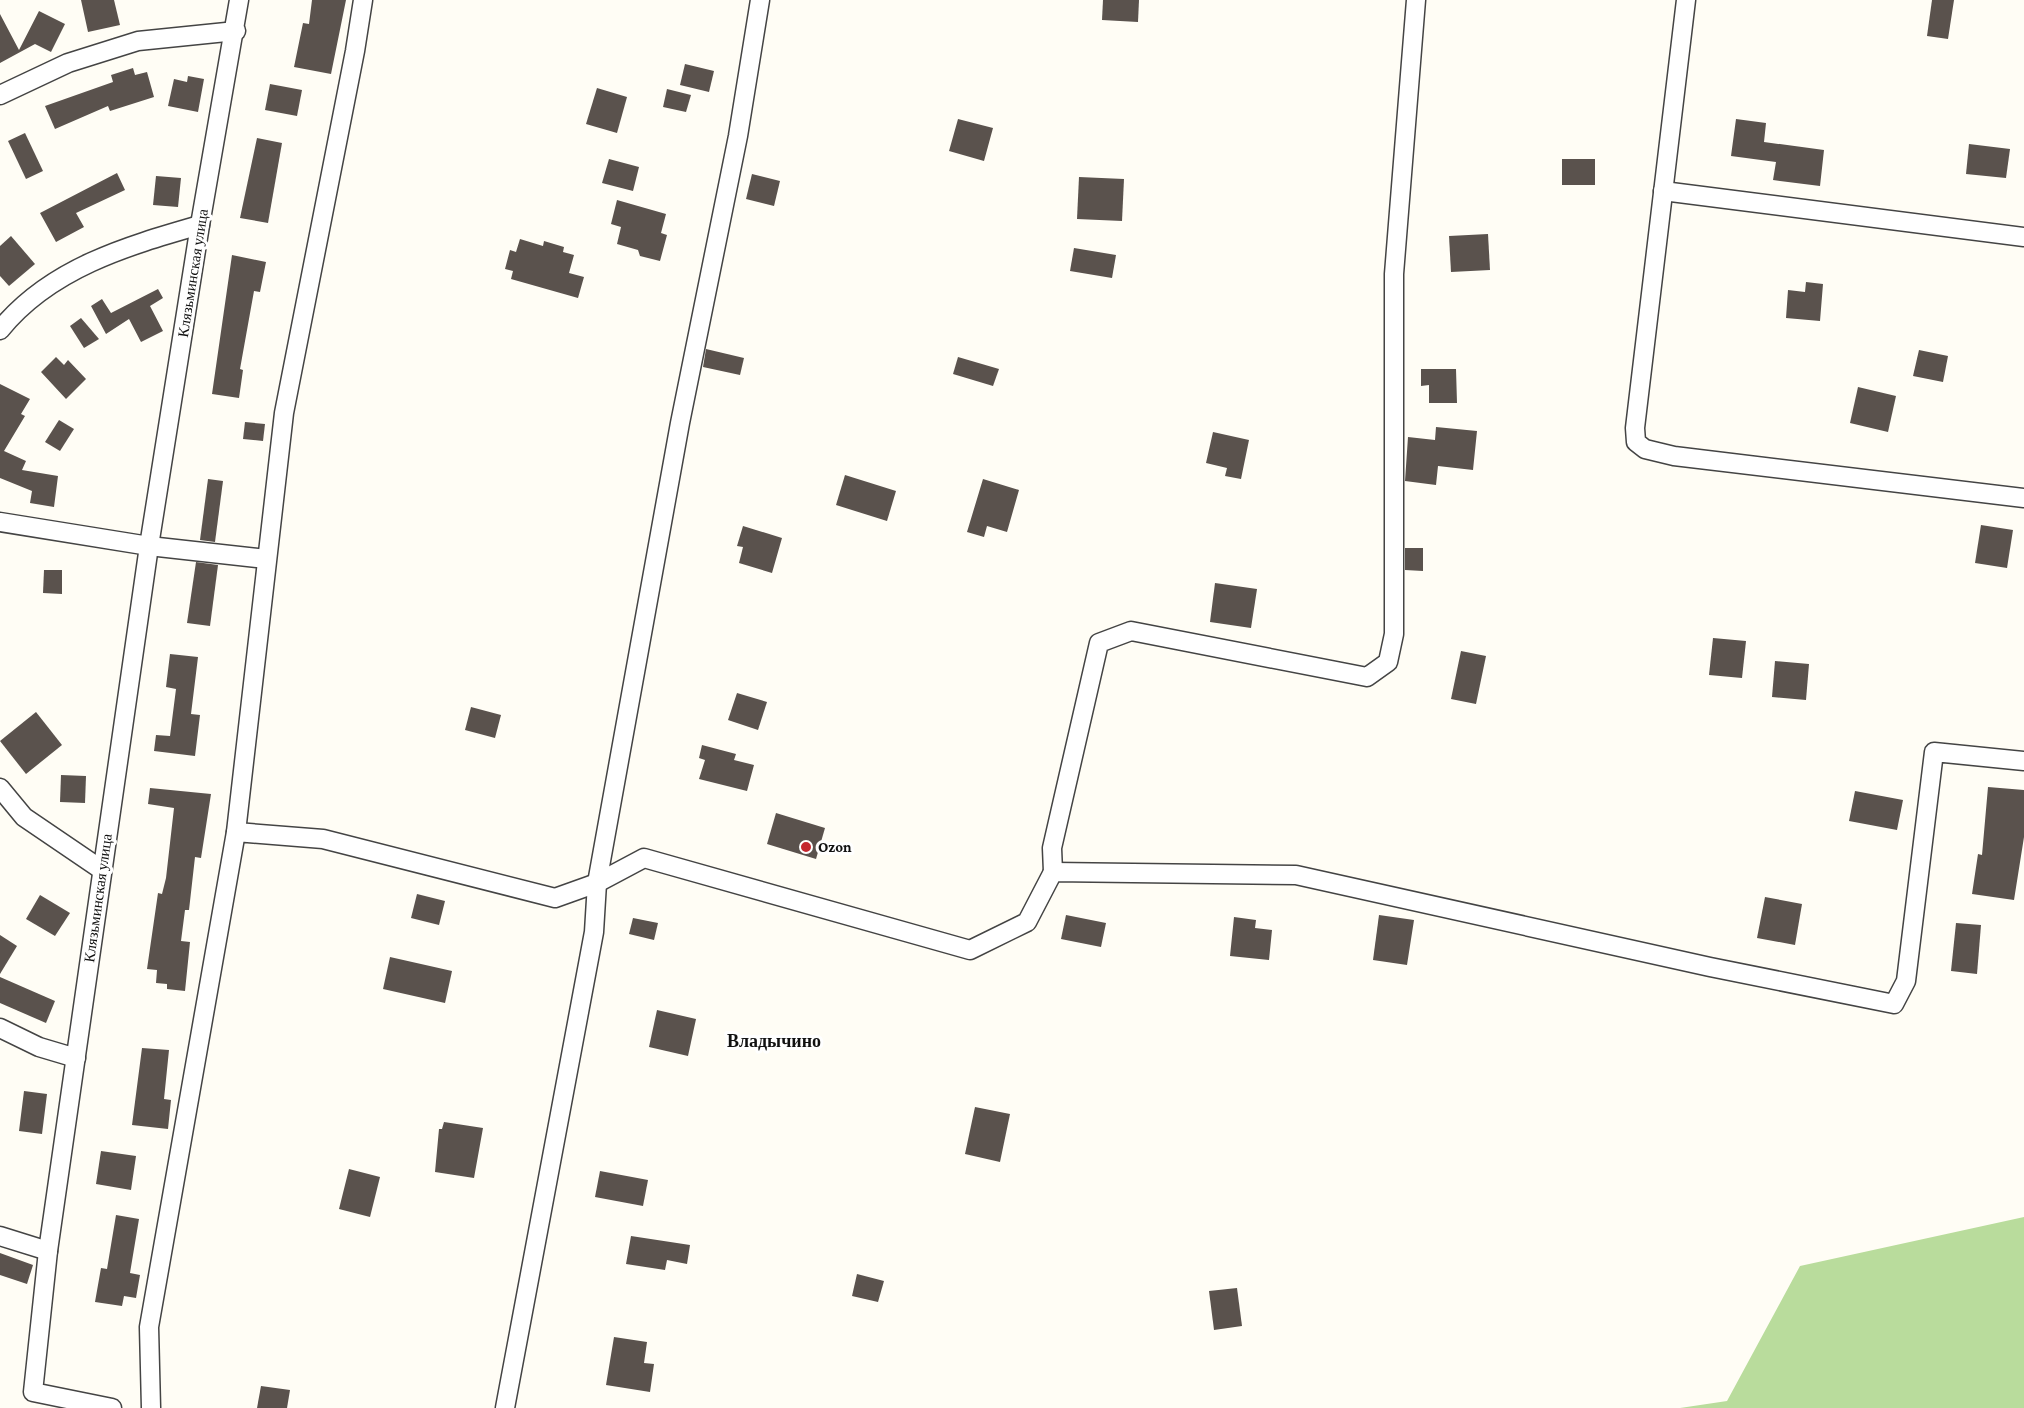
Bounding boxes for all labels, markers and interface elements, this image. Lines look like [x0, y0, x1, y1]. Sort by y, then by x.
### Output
street label: Клязьминская улица [175, 207, 211, 338]
street label: Клязьминская улица [81, 832, 115, 963]
place label: Ozon [818, 839, 852, 855]
marker: Ozon [799, 840, 813, 854]
district label: Владычино [727, 1031, 821, 1051]

